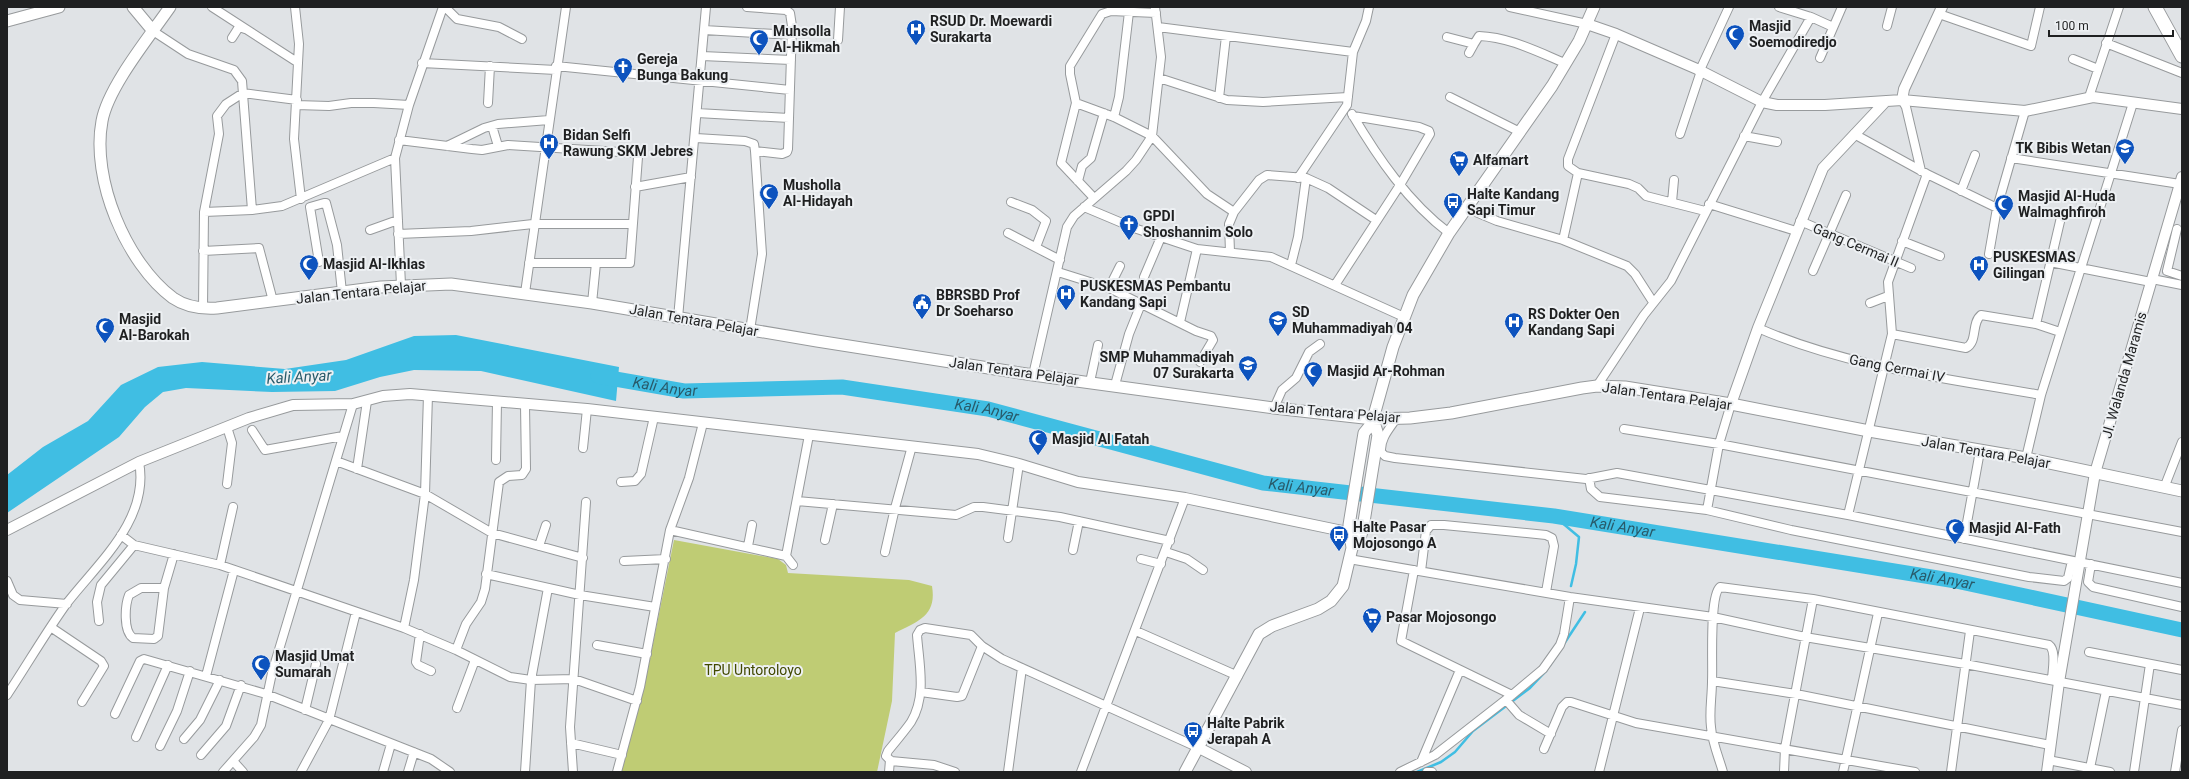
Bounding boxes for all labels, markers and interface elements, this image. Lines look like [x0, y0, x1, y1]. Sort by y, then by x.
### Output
scale bar [2049, 12, 2173, 38]
place label: RSUD Dr. Moewardi Surakarta [930, 13, 1052, 45]
hospital icon: RSUD Dr. Moewardi Surakarta [905, 18, 927, 46]
place label: Masjid Soemodiredjo [1749, 18, 1837, 50]
text: 100 m [2055, 19, 2089, 33]
place label: Muhsolla Al-Hikmah [773, 23, 840, 55]
mosque icon: Masjid Soemodiredjo [1724, 23, 1746, 51]
mosque icon: Muhsolla Al-Hikmah [748, 28, 770, 56]
place label: Gereja Bunga Bakung [637, 51, 728, 83]
church icon: Gereja Bunga Bakung [612, 56, 634, 84]
place label: Bidan Selfi Rawung SKM Jebres [563, 127, 693, 159]
hospital icon: Bidan Selfi Rawung SKM Jebres [538, 132, 560, 160]
school or university icon: TK Bibis Wetan [2114, 137, 2136, 165]
place label: TK Bibis Wetan [2015, 140, 2111, 156]
supermarket icon: Alfamart [1448, 149, 1470, 177]
place label: Alfamart [1473, 152, 1529, 168]
place label: Musholla Al-Hidayah [783, 177, 853, 209]
mosque icon: Musholla Al-Hidayah [758, 182, 780, 210]
place label: Halte Kandang Sapi Timur [1467, 186, 1559, 218]
place label: Masjid Al-Huda Walmaghfiroh [2018, 188, 2116, 220]
bus stop icon: Halte Kandang Sapi Timur [1442, 191, 1464, 219]
mosque icon: Masjid Al-Huda Walmaghfiroh [1993, 193, 2015, 221]
place label: GPDI Shoshannim Solo [1143, 208, 1253, 240]
church icon: GPDI Shoshannim Solo [1118, 213, 1140, 241]
street label: Gang Cermai II [1811, 220, 1901, 270]
place label: PUSKESMAS Gilingan [1993, 249, 2076, 281]
mosque icon: Masjid Al-Ikhlas [298, 253, 320, 281]
hospital icon: PUSKESMAS Gilingan [1968, 254, 1990, 282]
place label: Masjid Al-Ikhlas [323, 256, 425, 272]
street label: Jalan Tentara Pelajar [295, 277, 427, 307]
place label: PUSKESMAS Pembantu Kandang Sapi [1080, 278, 1231, 310]
hospital icon: PUSKESMAS Pembantu Kandang Sapi [1055, 283, 1077, 311]
place label: BBRSBD Prof Dr Soeharso [936, 287, 1021, 319]
public building icon: BBRSBD Prof Dr Soeharso [911, 292, 933, 320]
street label: Jalan Tentara Pelajar [628, 301, 760, 339]
place label: SD Muhammadiyah 04 [1292, 304, 1413, 336]
place label: RS Dokter Oen Kandang Sapi [1528, 306, 1620, 338]
school or university icon: SD Muhammadiyah 04 [1267, 309, 1289, 337]
street label: Jl. Walanda Maramis [2098, 310, 2150, 440]
place label: Masjid Al-Barokah [119, 311, 190, 343]
hospital icon: RS Dokter Oen Kandang Sapi [1503, 311, 1525, 339]
mosque icon: Masjid Al-Barokah [94, 316, 116, 344]
place label: SMP Muhammadiyah 07 Surakarta [1100, 349, 1234, 381]
street label: Gang Cermai IV [1848, 351, 1946, 385]
street label: Jalan Tentara Pelajar [948, 354, 1080, 388]
school or university icon: SMP Muhammadiyah 07 Surakarta [1237, 354, 1259, 382]
mosque icon: Masjid Ar-Rohman [1302, 360, 1324, 388]
place label: Masjid Ar-Rohman [1327, 363, 1445, 379]
water label: Kali Anyar [266, 366, 333, 388]
water label: Kali Anyar [631, 373, 699, 400]
street label: Jalan Tentara Pelajar [1601, 379, 1733, 413]
water label: Kali Anyar [954, 395, 1022, 426]
street label: Jalan Tentara Pelajar [1269, 398, 1401, 426]
mosque icon: Masjid Al Fatah [1027, 428, 1049, 456]
place label: Masjid Al Fatah [1052, 431, 1149, 447]
street label: Jalan Tentara Pelajar [1920, 433, 2052, 471]
water label: Kali Anyar [1268, 475, 1335, 500]
water label: Kali Anyar [1589, 513, 1657, 541]
mosque icon: Masjid Al-Fath [1944, 517, 1966, 545]
place label: Halte Pasar Mojosongo A [1353, 519, 1437, 551]
place label: Masjid Al-Fath [1969, 520, 2061, 536]
bus stop icon: Halte Pasar Mojosongo A [1328, 524, 1350, 552]
water label: Kali Anyar [1909, 565, 1977, 594]
supermarket icon: Pasar Mojosongo [1361, 606, 1383, 634]
place label: Pasar Mojosongo [1386, 609, 1496, 625]
place label: Masjid Umat Sumarah [275, 648, 354, 680]
mosque icon: Masjid Umat Sumarah [250, 653, 272, 681]
park label: TPU Untoroloyo [704, 662, 802, 678]
place label: Halte Pabrik Jerapah A [1207, 715, 1285, 747]
bus stop icon: Halte Pabrik Jerapah A [1182, 720, 1204, 748]

